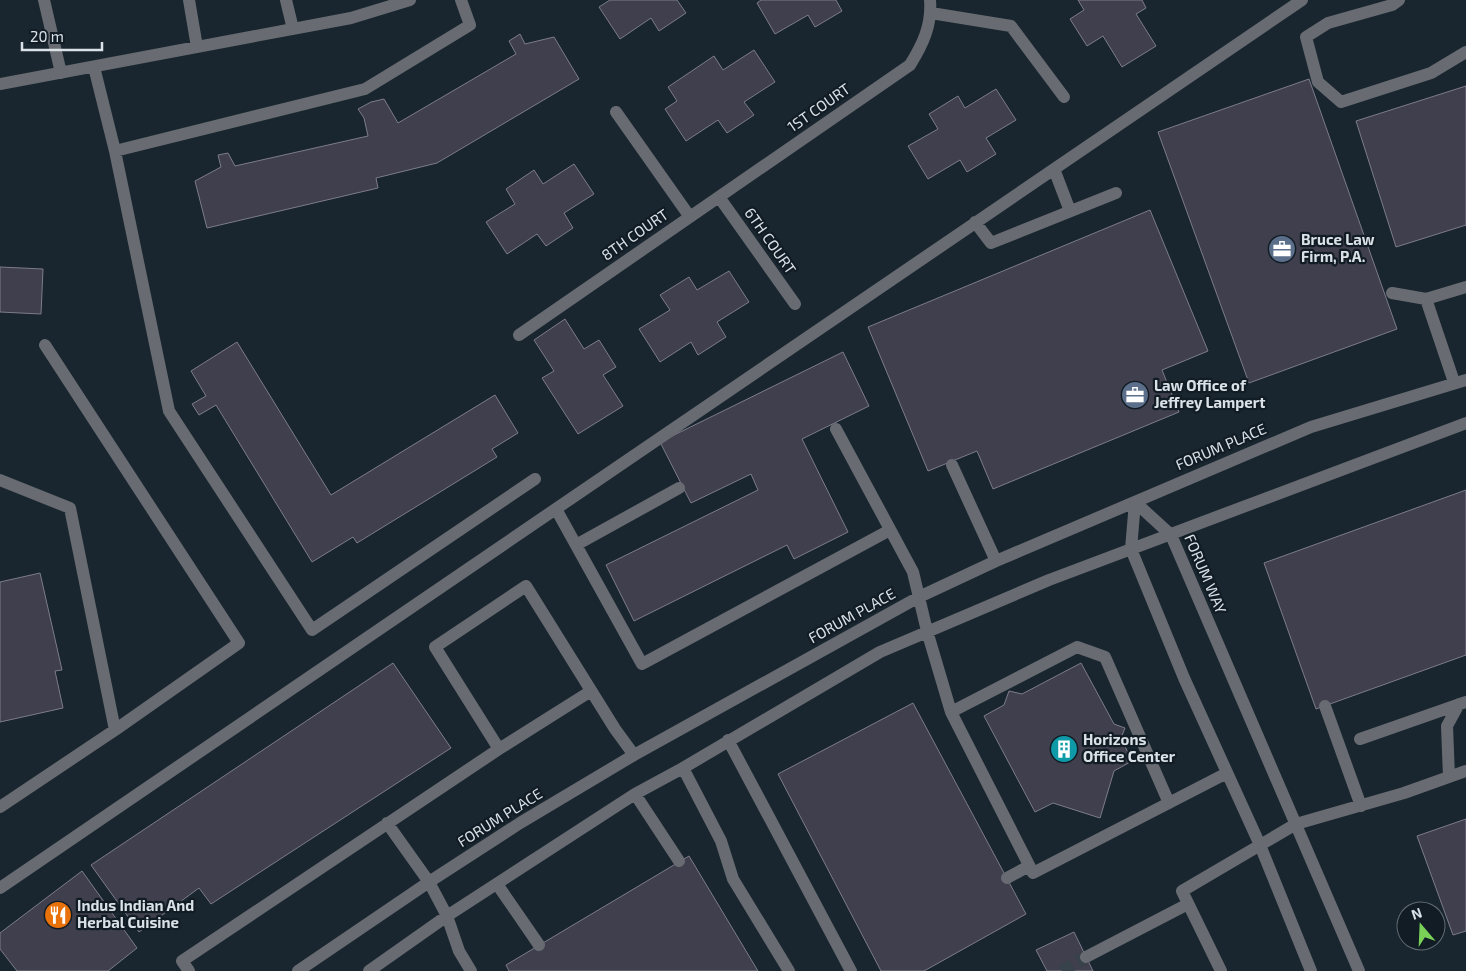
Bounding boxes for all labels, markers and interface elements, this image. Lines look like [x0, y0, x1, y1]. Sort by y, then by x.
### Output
scale bar [22, 20, 102, 52]
text: 20 m [30, 27, 64, 45]
street label: 1ST COURT [784, 79, 853, 135]
street label: 8TH COURT [598, 204, 672, 264]
street label: 6TH COURT [741, 204, 800, 277]
place label: Bruce Law Firm, P.A. [1301, 230, 1375, 265]
office icon: Bruce Law Firm, P.A. [1267, 234, 1297, 264]
place label: Law Office of Jeffrey Lampert [1154, 376, 1265, 412]
office icon: Law Office of Jeffrey Lampert [1120, 380, 1150, 410]
street label: FORUM PLACE [1173, 419, 1269, 473]
street label: FORUM WAY [1181, 531, 1231, 616]
street label: FORUM PLACE [805, 584, 898, 646]
place label: Horizons Office Center [1083, 730, 1176, 765]
building icon: Horizons Office Center [1049, 734, 1079, 764]
street label: FORUM PLACE [454, 784, 545, 850]
place label: Indus Indian And Herbal Cuisine [77, 896, 194, 931]
restaurant icon: Indus Indian And Herbal Cuisine [43, 900, 73, 930]
north arrow [1396, 901, 1446, 951]
text: N [1409, 904, 1424, 923]

